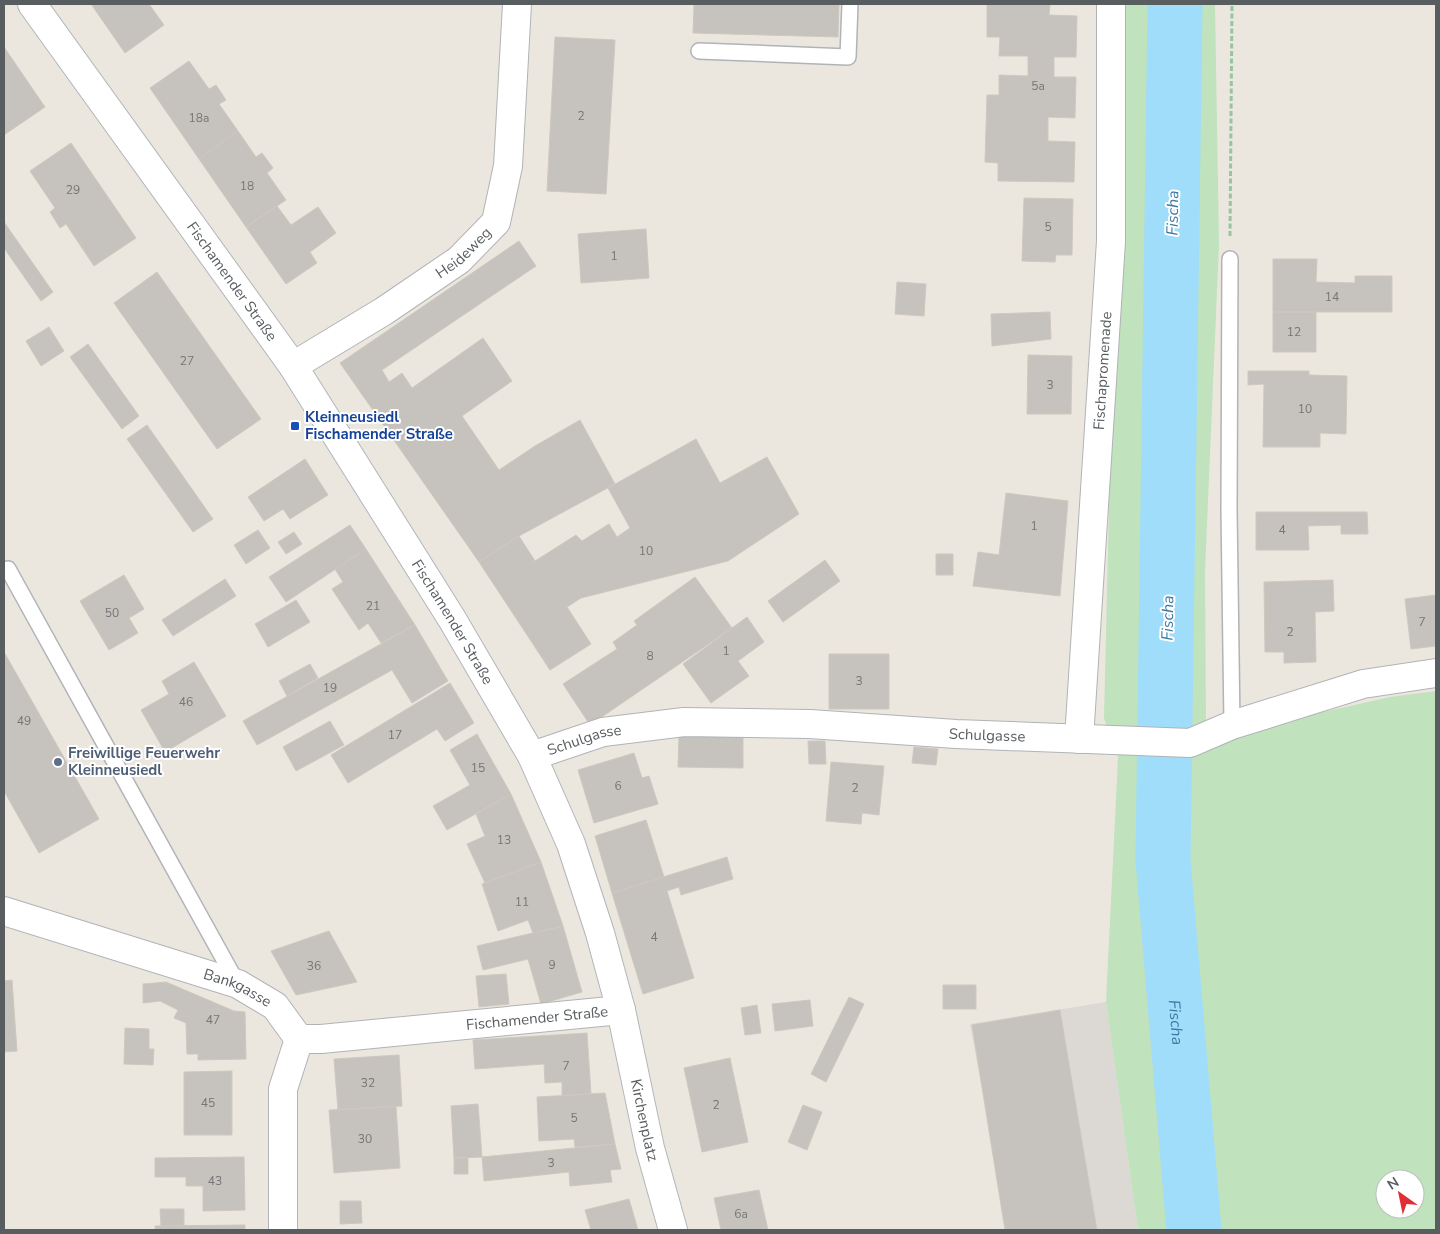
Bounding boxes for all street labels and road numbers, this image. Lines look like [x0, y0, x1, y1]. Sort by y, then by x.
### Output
street label: Fischamender Straße [182, 218, 282, 345]
street label: Heideweg [432, 223, 496, 283]
street label: Fischapromenade [1089, 311, 1116, 431]
street label: Fischamender Straße [407, 556, 498, 688]
street label: Schulgasse [545, 720, 622, 760]
street label: Schulgasse [948, 724, 1026, 747]
street label: Bankgasse [201, 964, 275, 1012]
street label: Fischamender Straße [465, 1001, 609, 1035]
street label: Kirchenplatz [626, 1077, 663, 1164]

